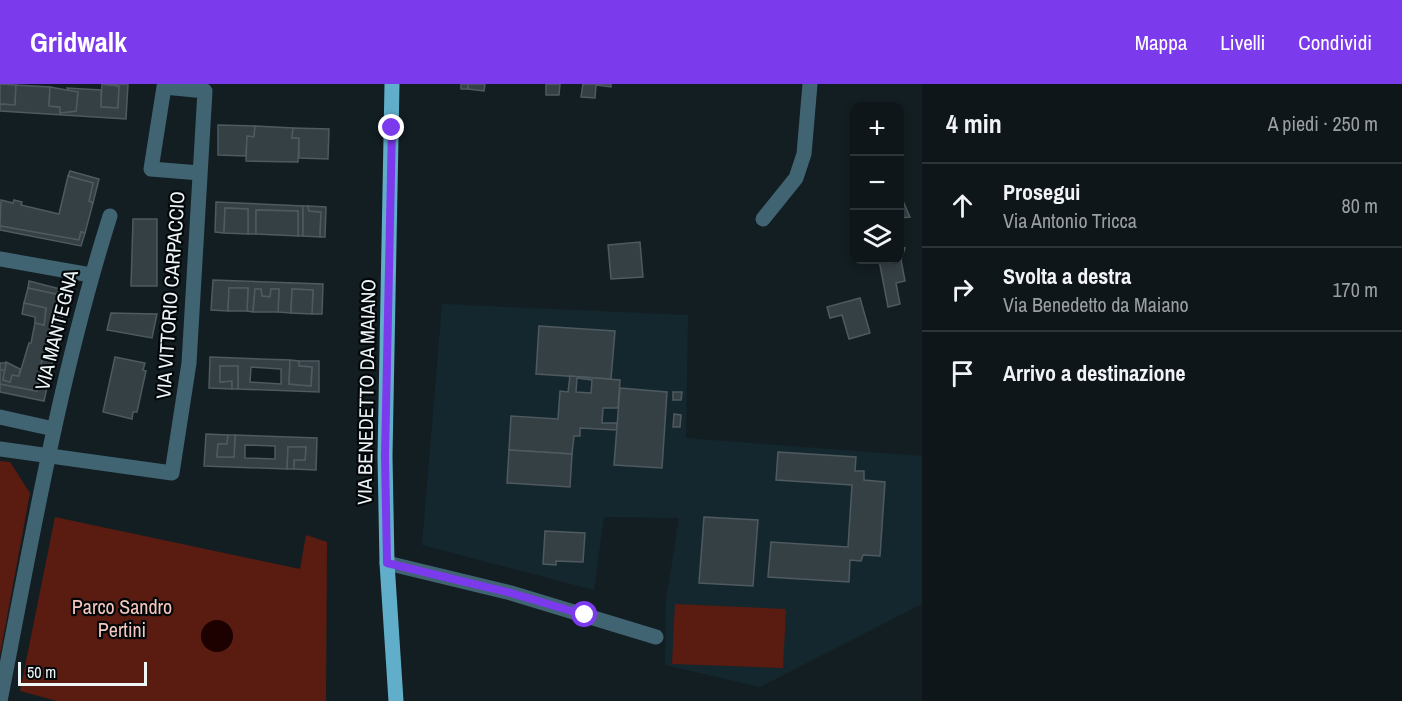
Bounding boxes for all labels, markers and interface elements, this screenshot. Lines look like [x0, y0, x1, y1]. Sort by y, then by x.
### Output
text: Gridwalk [30, 23, 127, 61]
text: Mappa [1135, 28, 1187, 57]
text: Livelli [1220, 28, 1265, 57]
text: Condividi [1298, 28, 1372, 57]
map controls [850, 102, 904, 264]
button: + [850, 102, 904, 156]
text: 4 min [946, 106, 1002, 141]
text: A piedi · 250 m [1268, 110, 1378, 137]
route end [378, 114, 404, 140]
button: − [850, 156, 904, 210]
text: Prosegui [1003, 177, 1080, 207]
icon: ahead [946, 189, 979, 222]
street label: VIA VITTORIO CARPACCIO [149, 190, 191, 400]
text: 80 m [1342, 192, 1378, 219]
text: Via Antonio Tricca [1003, 207, 1137, 234]
button: layers [850, 210, 904, 264]
text: Svolta a destra [1003, 261, 1131, 291]
street label: VIA MANTEGNA [28, 267, 84, 393]
icon: right [946, 273, 979, 306]
text: 170 m [1332, 276, 1378, 303]
street label: VIA BENEDETTO DA MAIANO [351, 279, 381, 505]
text: Via Benedetto da Maiano [1003, 291, 1189, 318]
icon: arrive [946, 357, 979, 390]
text: Arrivo a destinazione [1003, 358, 1185, 388]
park label: Parco Sandro Pertini [72, 593, 172, 643]
route start [571, 601, 597, 627]
scale bar [18, 659, 147, 686]
text: 50 m [27, 661, 56, 683]

